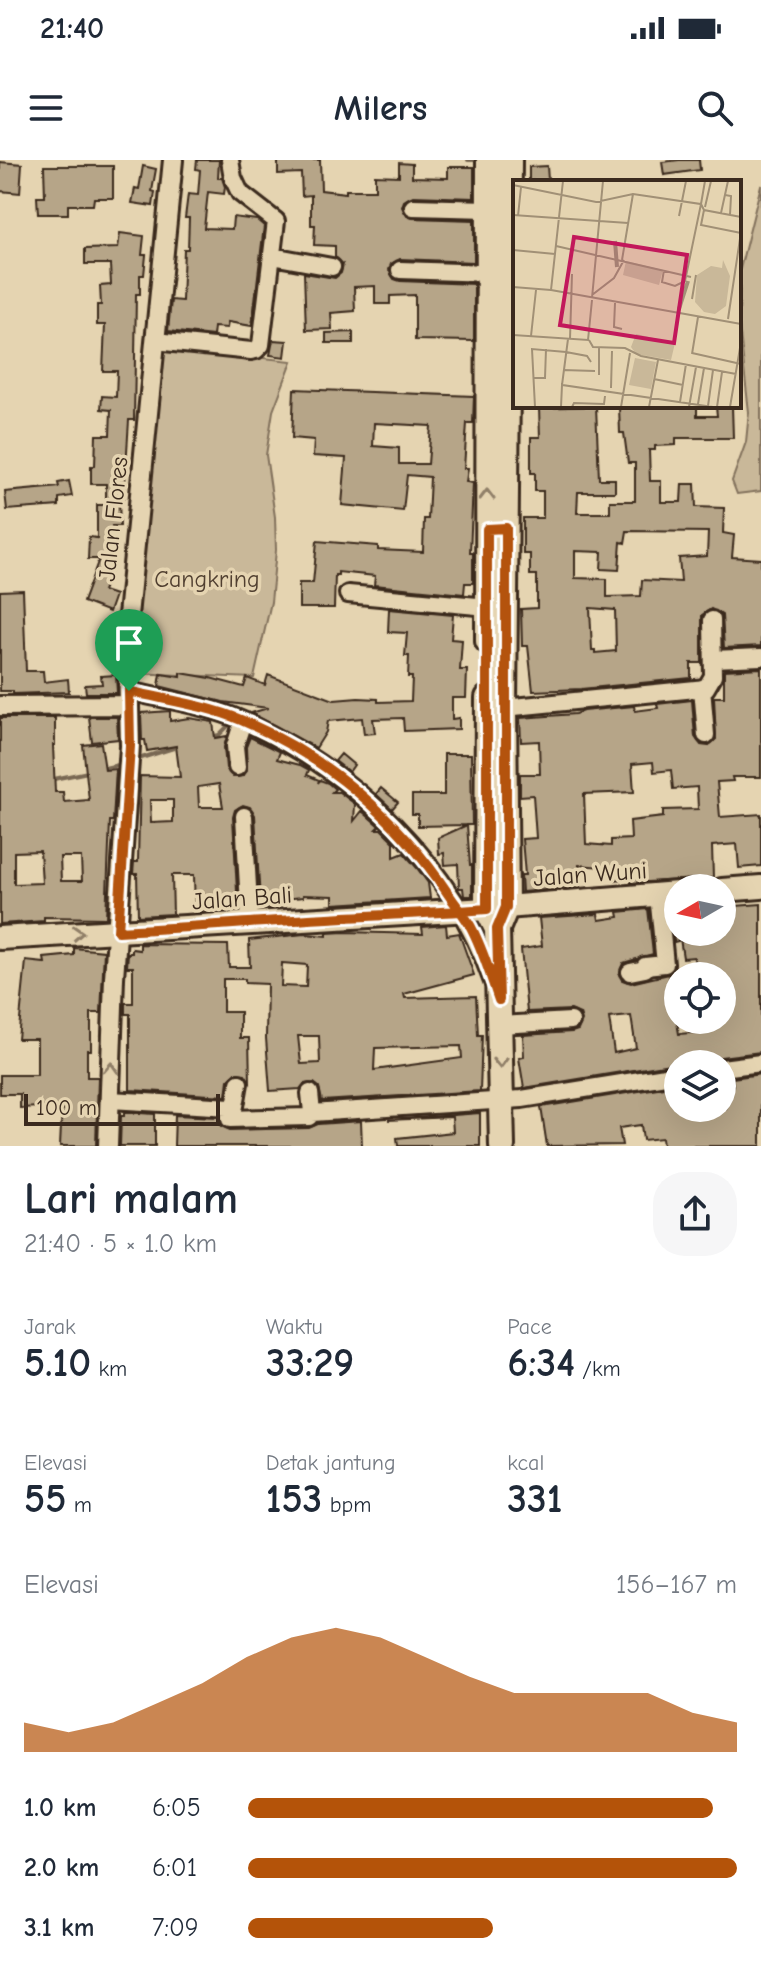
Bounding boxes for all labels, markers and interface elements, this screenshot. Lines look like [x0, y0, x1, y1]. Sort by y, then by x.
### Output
text: 21:40 [40, 11, 104, 46]
icon: menu [24, 86, 68, 130]
icon: search [693, 86, 737, 130]
text: Milers [334, 88, 427, 129]
inset map [513, 180, 741, 408]
street label: Jalan Flores [93, 455, 133, 583]
one-way arrow [478, 488, 496, 501]
park label: Cangkring [154, 565, 260, 593]
pin [95, 609, 163, 691]
icon: arrive [107, 621, 151, 665]
street label: Jalan Wuni [532, 856, 648, 892]
north arrow [664, 874, 736, 946]
map controls [664, 874, 736, 1122]
street label: Jalan Bali [191, 881, 293, 915]
one-way arrow [72, 925, 85, 942]
button: locate [664, 962, 736, 1034]
button: layers [664, 1050, 736, 1122]
one-way arrow [491, 1057, 509, 1070]
one-way arrow [102, 1061, 119, 1074]
scale bar [24, 1090, 220, 1126]
text: 100 m [36, 1095, 97, 1121]
button: share [653, 1172, 737, 1256]
text: Lari malam [24, 1173, 238, 1224]
text: 21:40 · 5 × 1.0 km [24, 1229, 217, 1259]
text: Jarak [24, 1314, 76, 1340]
text: Waktu [266, 1314, 323, 1340]
text: Pace [507, 1314, 552, 1340]
text: 5.10 [24, 1340, 91, 1386]
text: 33:29 [266, 1340, 354, 1386]
text: 6:34 [507, 1340, 575, 1386]
text: km [91, 1356, 127, 1382]
text: /km [575, 1356, 621, 1382]
text: Elevasi [24, 1450, 87, 1476]
text: Detak jantung [266, 1450, 396, 1476]
text: kcal [507, 1450, 544, 1476]
text: 55 [24, 1476, 66, 1522]
text: 153 [266, 1476, 322, 1522]
text: 331 [507, 1476, 563, 1522]
text: m [66, 1492, 92, 1518]
text: bpm [322, 1492, 371, 1518]
text: Elevasi [24, 1570, 99, 1600]
text: 156–167 m [616, 1570, 737, 1600]
text: 1.0 km [24, 1793, 96, 1823]
text: 6:05 [152, 1793, 201, 1823]
text: 2.0 km [24, 1853, 99, 1883]
text: 6:01 [152, 1853, 197, 1883]
text: 3.1 km [24, 1913, 94, 1943]
text: 7:09 [152, 1913, 199, 1943]

